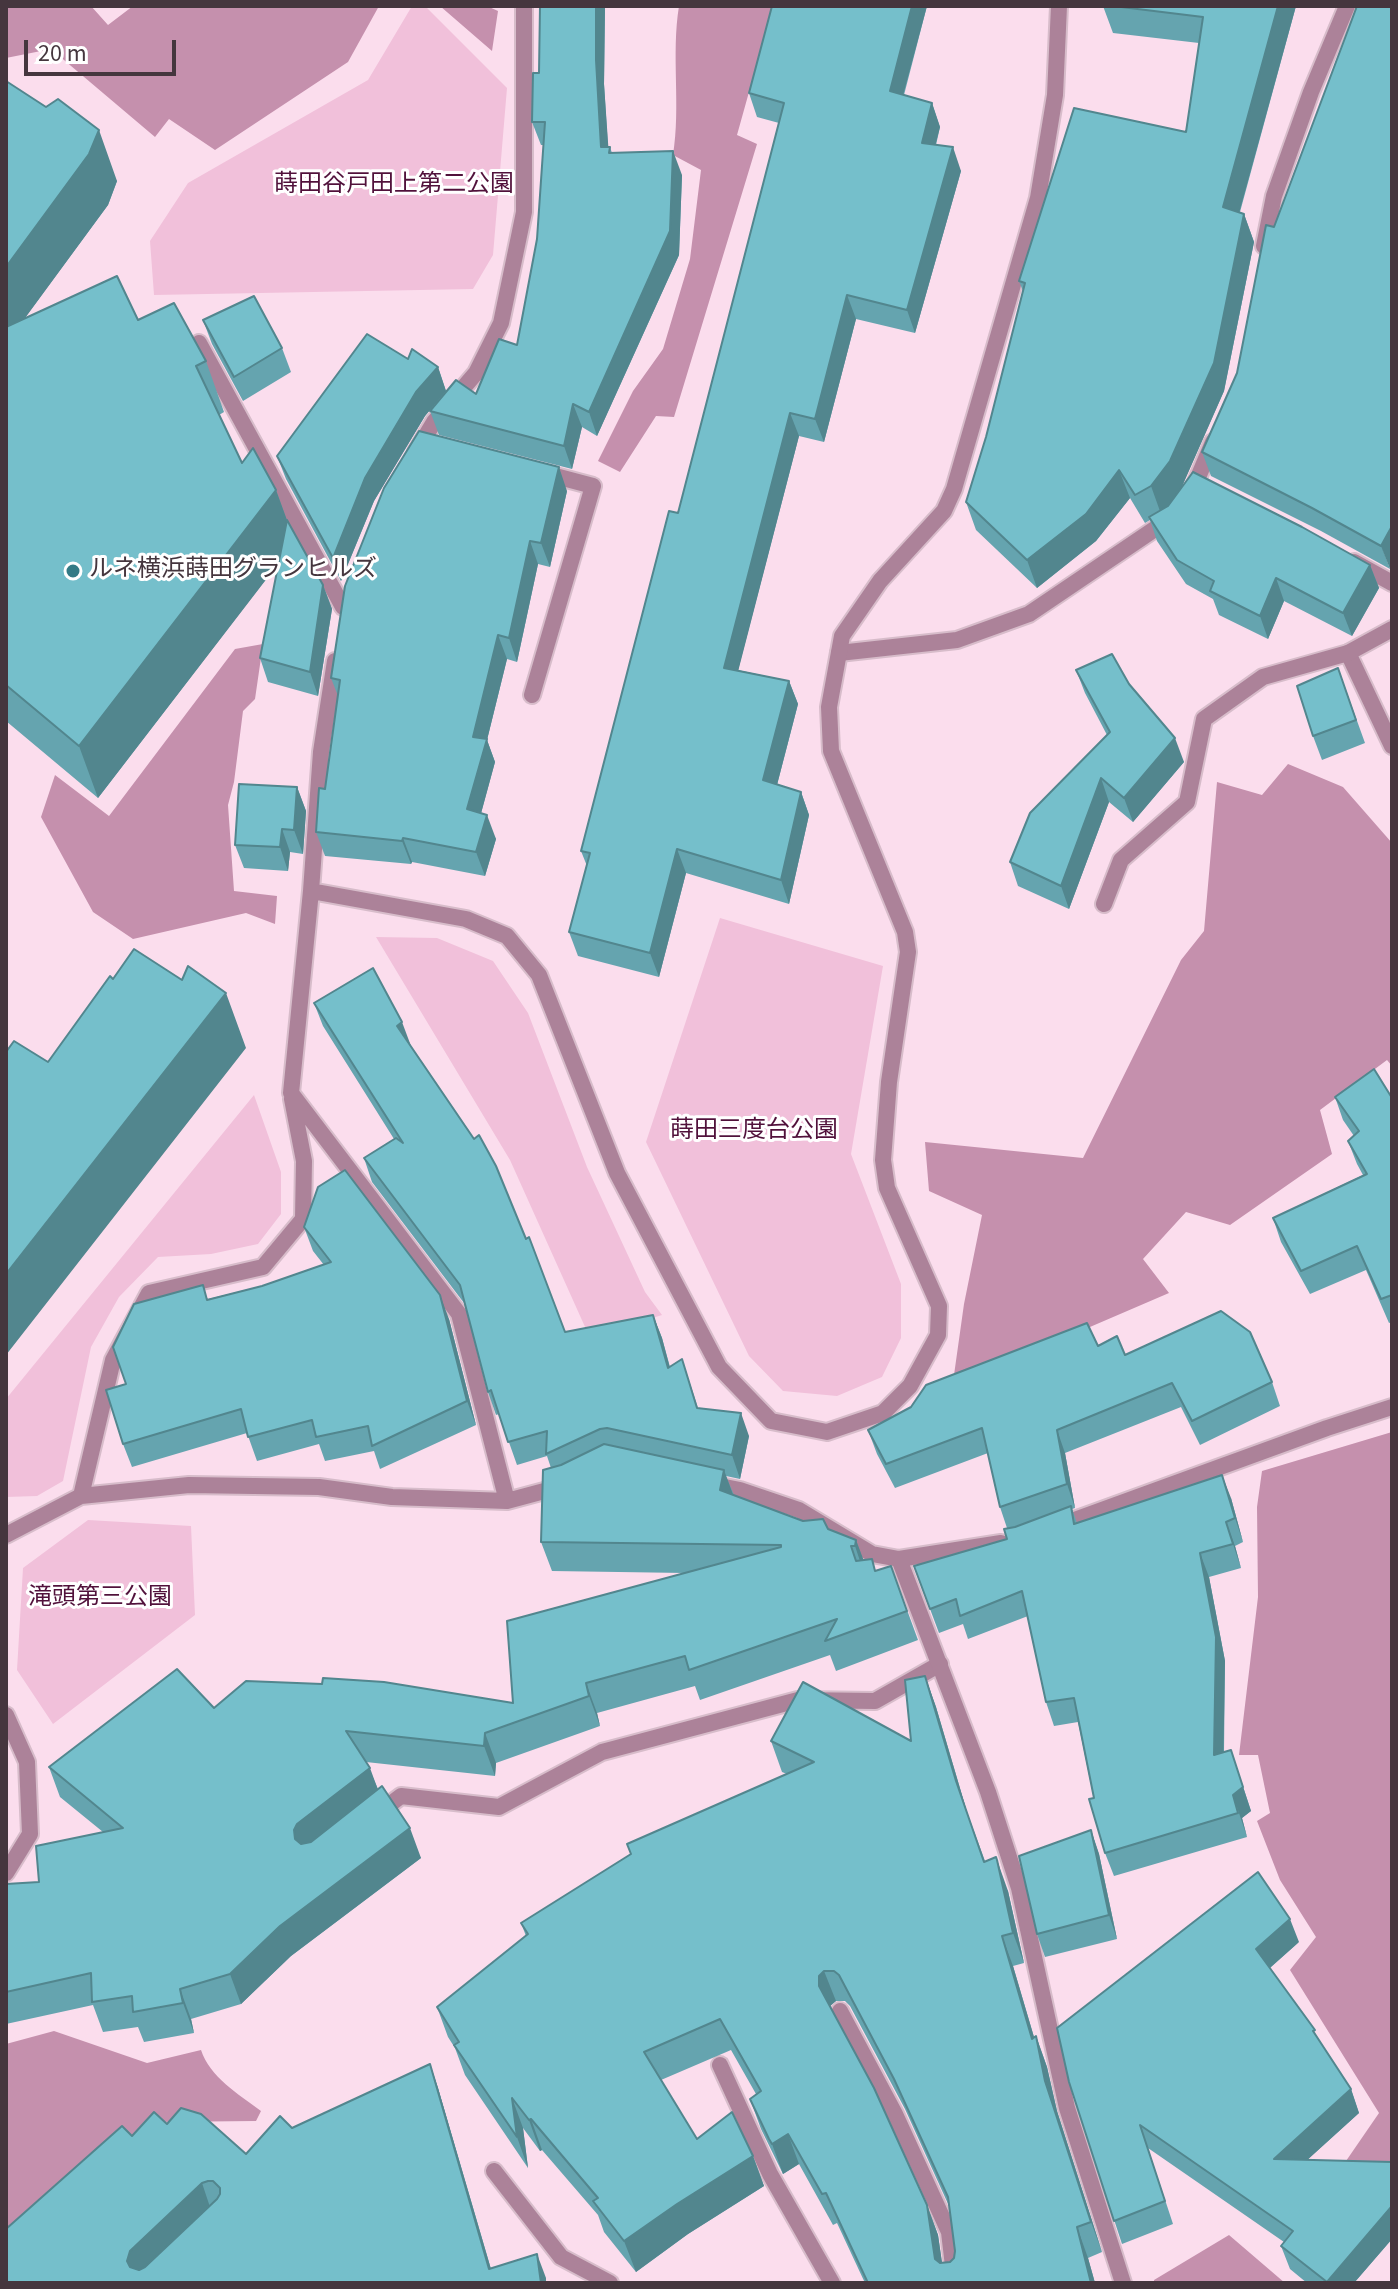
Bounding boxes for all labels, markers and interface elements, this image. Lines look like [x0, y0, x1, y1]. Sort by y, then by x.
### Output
scale bar [28, 24, 180, 74]
text: 20 m [38, 36, 87, 71]
park label: 蒔田谷戸田上第二公園 [274, 172, 514, 200]
place label: ルネ横浜蒔田グランヒルズ [89, 557, 377, 585]
marker: ルネ横浜蒔田グランヒルズ [64, 562, 82, 580]
park label: 蒔田三度台公園 [670, 1118, 838, 1146]
park label: 滝頭第三公園 [28, 1585, 172, 1613]

